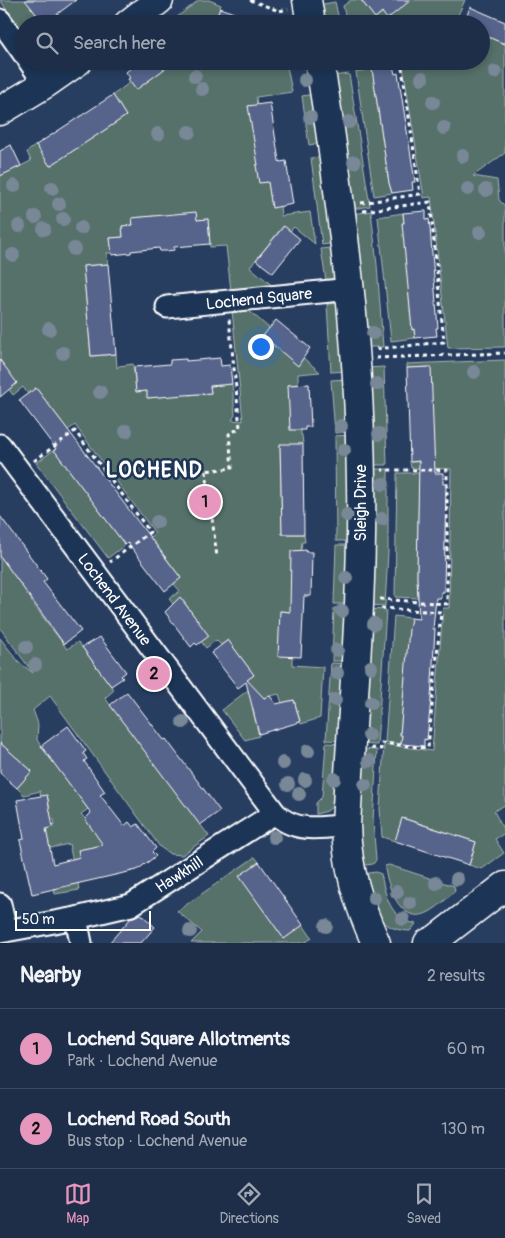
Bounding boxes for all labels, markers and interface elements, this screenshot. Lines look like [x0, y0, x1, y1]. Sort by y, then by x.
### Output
search box [15, 15, 490, 70]
icon: search [33, 29, 61, 57]
text: Search here [73, 31, 166, 55]
street label: Lochend Square [205, 283, 313, 315]
your location [248, 334, 274, 360]
district label: LOCHEND [105, 457, 203, 484]
street label: Sleigh Drive [351, 464, 371, 542]
pin: 1 [189, 483, 221, 521]
street label: Lochend Avenue [73, 550, 155, 650]
pin: 2 [138, 655, 170, 693]
street label: Hawkhill [152, 852, 207, 898]
scale bar [15, 908, 151, 931]
text: 50 m [22, 911, 55, 928]
text: Nearby [20, 962, 81, 989]
text: 2 results [427, 966, 485, 986]
text: Lochend Square Allotments [67, 1027, 290, 1051]
text: 1 [33, 1039, 39, 1059]
text: 60 m [447, 1039, 485, 1059]
text: Park · Lochend Avenue [67, 1051, 218, 1071]
text: Lochend Road South [67, 1107, 231, 1131]
text: 2 [32, 1119, 40, 1139]
text: 130 m [441, 1119, 485, 1139]
text: Bus stop · Lochend Avenue [67, 1131, 247, 1151]
tab: Map [64, 1180, 92, 1227]
tab: Directions [219, 1180, 279, 1227]
tab: Saved [406, 1180, 441, 1227]

